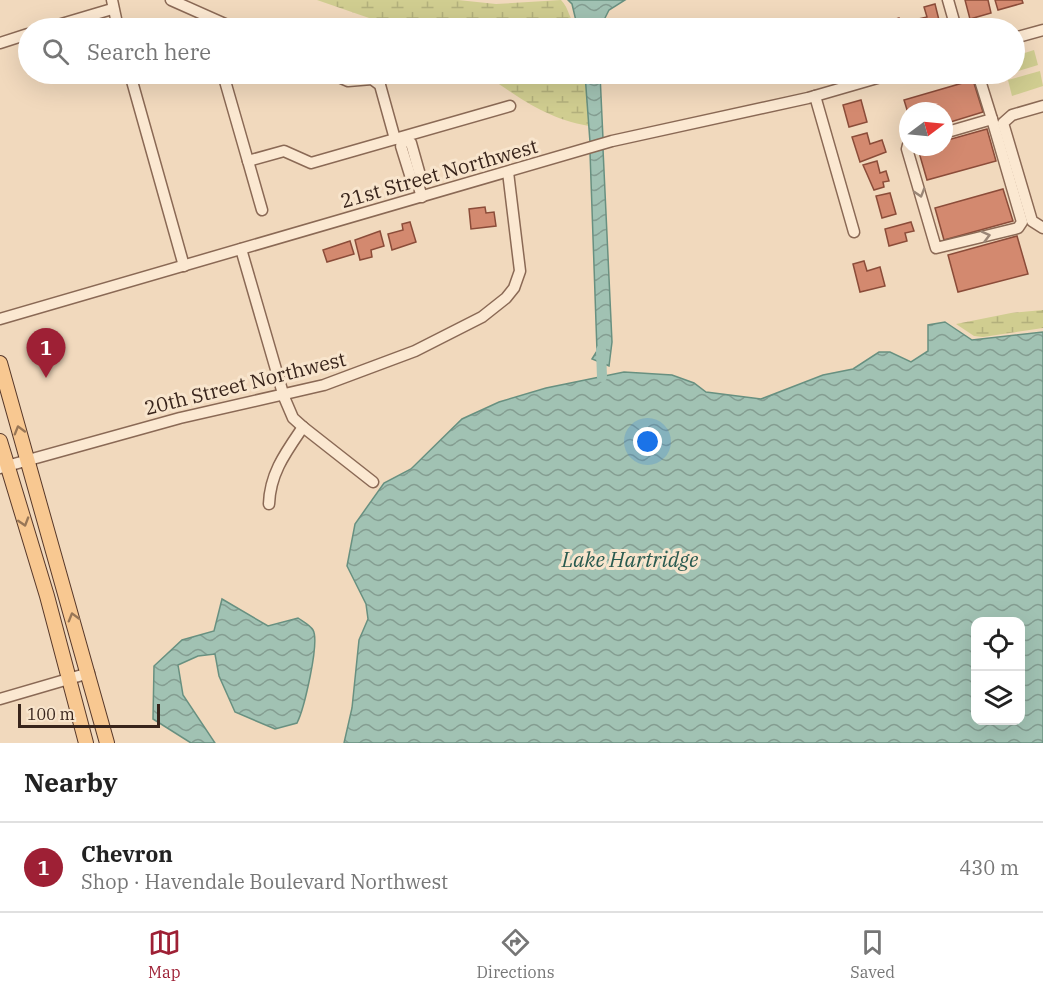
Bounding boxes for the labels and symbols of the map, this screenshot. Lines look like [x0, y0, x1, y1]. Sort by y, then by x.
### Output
north arrow [899, 102, 953, 156]
street label: 21st Street Northwest [337, 132, 541, 214]
one-way arrow [913, 187, 925, 198]
one-way arrow [981, 231, 991, 244]
pin: 1 [26, 328, 66, 378]
street label: 20th Street Northwest [141, 345, 349, 421]
one-way arrow [14, 425, 26, 436]
your location [633, 427, 662, 456]
one-way arrow [17, 516, 29, 526]
water label: Lake Hartridge [561, 545, 699, 573]
one-way arrow [68, 612, 80, 623]
scale bar [18, 701, 160, 728]

